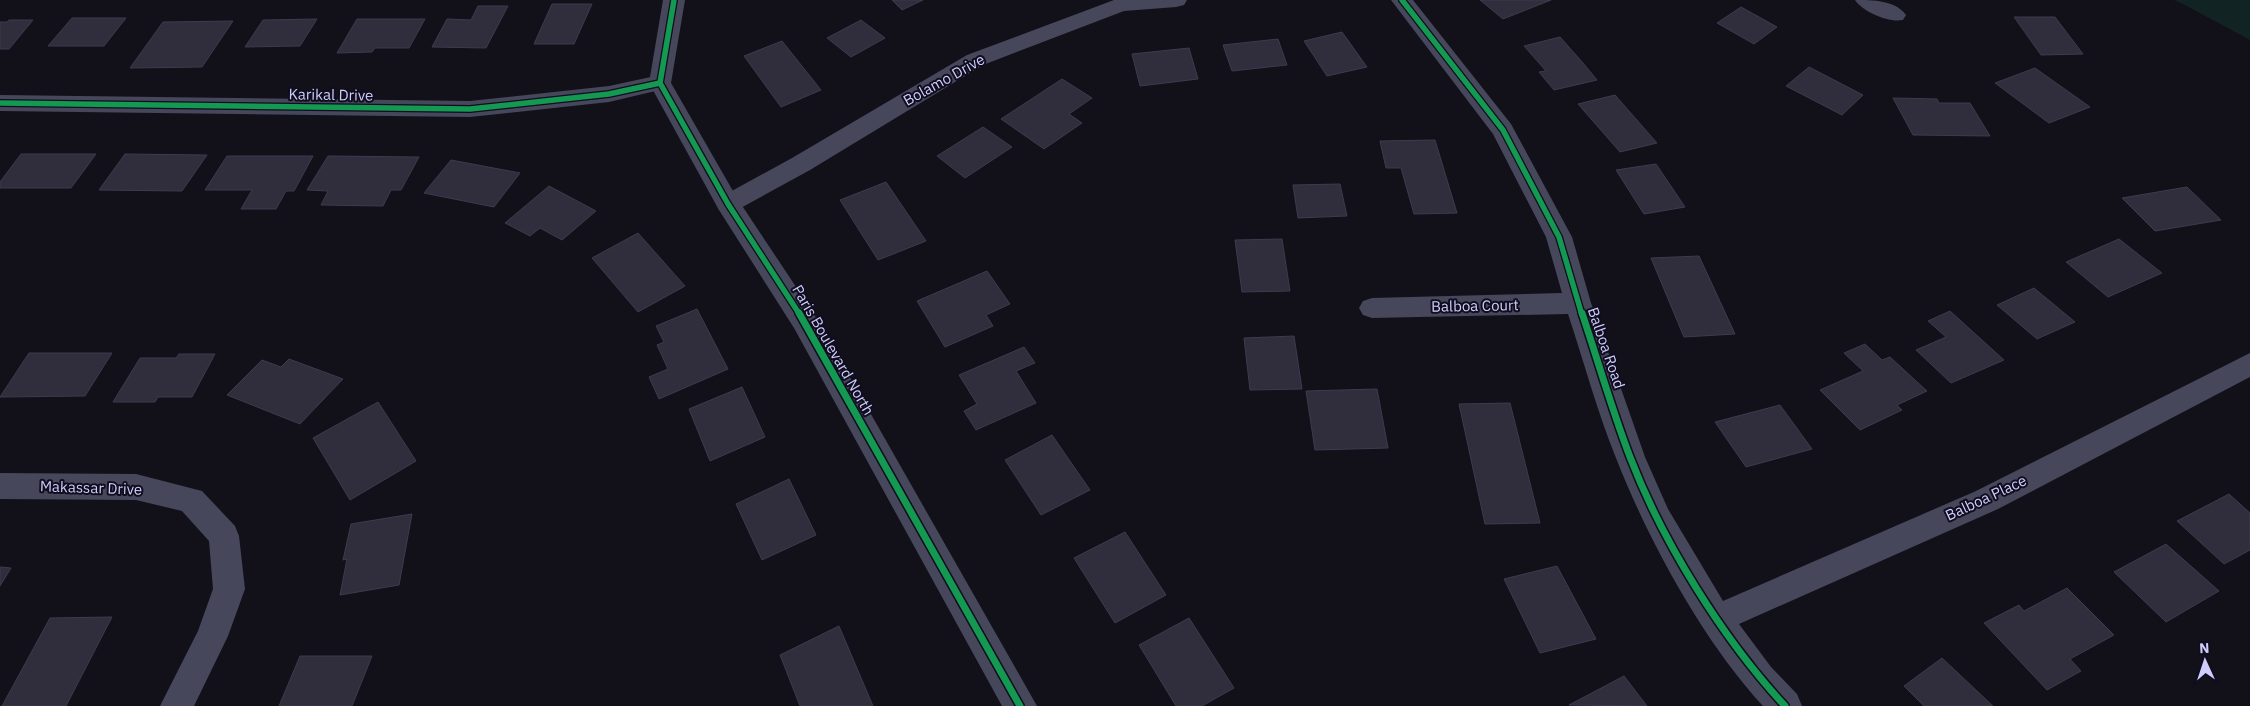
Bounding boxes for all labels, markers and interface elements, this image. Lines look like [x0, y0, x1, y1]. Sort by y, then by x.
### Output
street label: Bolamo Drive [900, 49, 988, 110]
street label: Karikal Drive [288, 84, 374, 105]
street label: Paris Boulevard North [788, 281, 878, 418]
street label: Balboa Court [1431, 295, 1519, 316]
street label: Balboa Road [1584, 305, 1629, 391]
street label: Balboa Place [1942, 470, 2029, 525]
street label: Makassar Drive [40, 476, 143, 499]
north arrow [2180, 636, 2230, 686]
text: N [2199, 639, 2210, 657]

